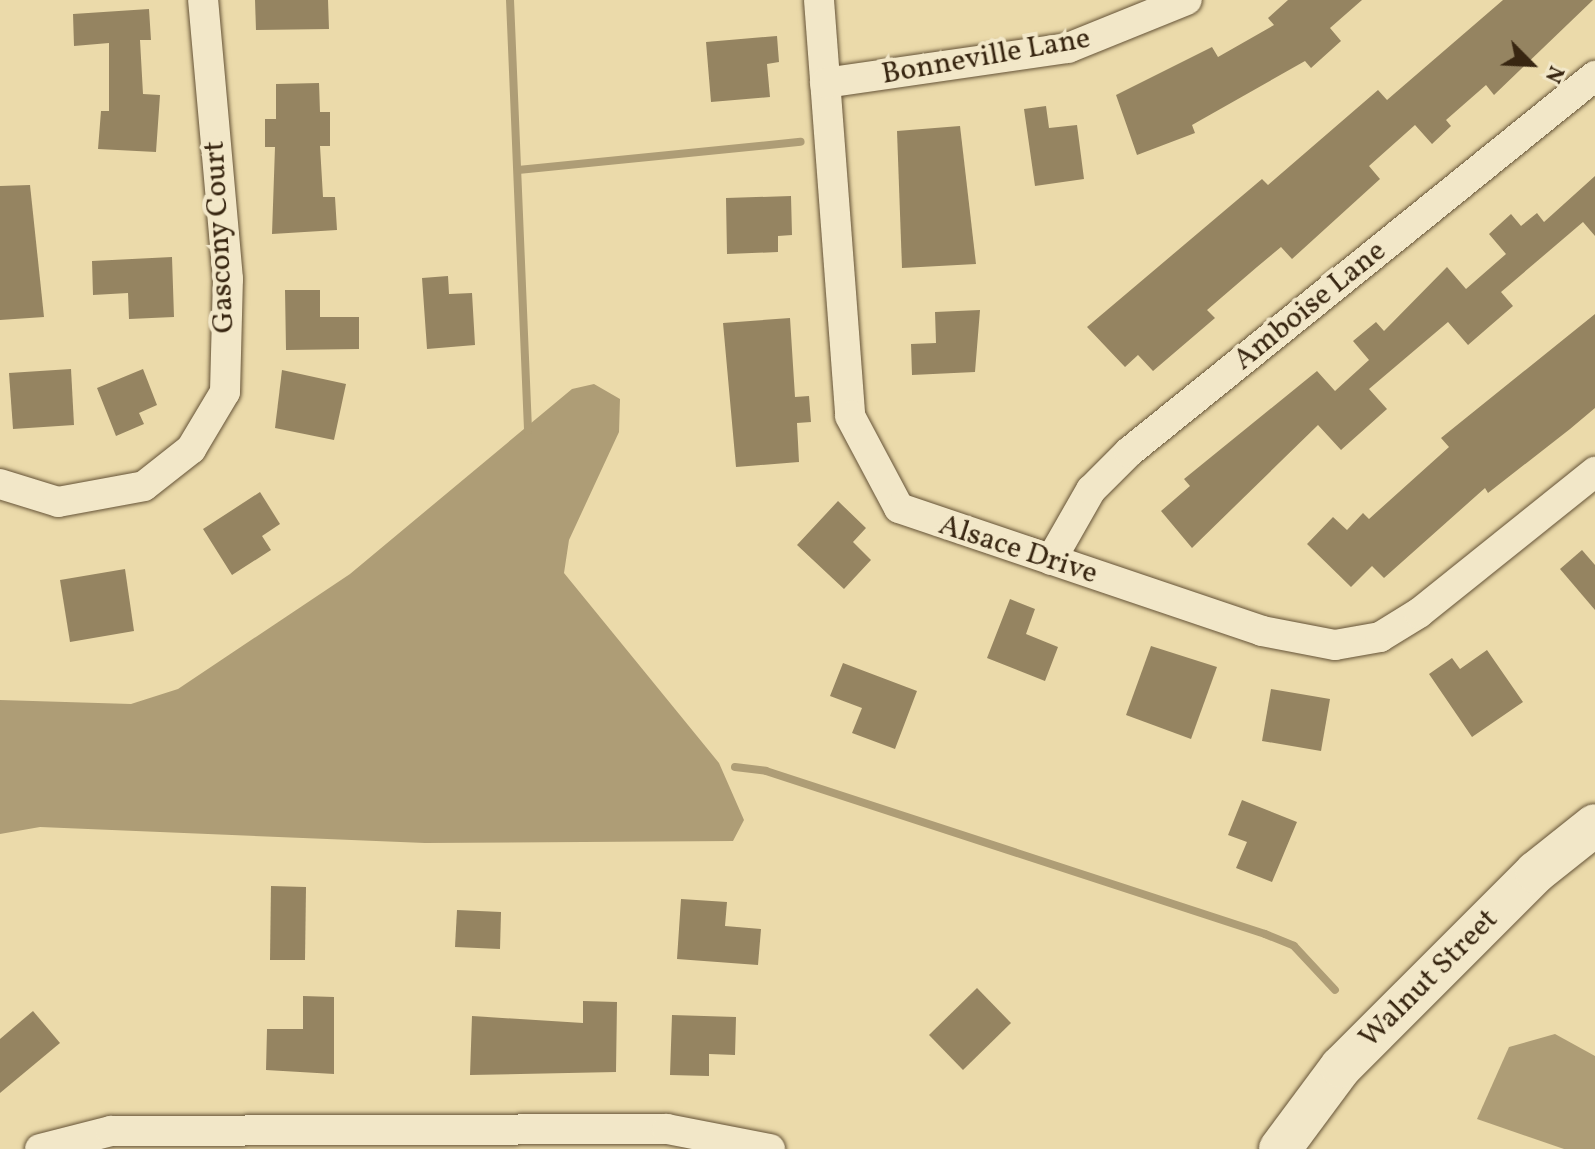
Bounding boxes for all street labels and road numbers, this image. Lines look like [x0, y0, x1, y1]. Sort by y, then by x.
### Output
street label: Bonneville Lane [879, 21, 1093, 93]
street label: Gascony Court [197, 139, 243, 335]
street label: Amboise Lane [1226, 233, 1394, 379]
street label: Alsace Drive [934, 507, 1102, 593]
street label: Walnut Street [1352, 902, 1506, 1056]

